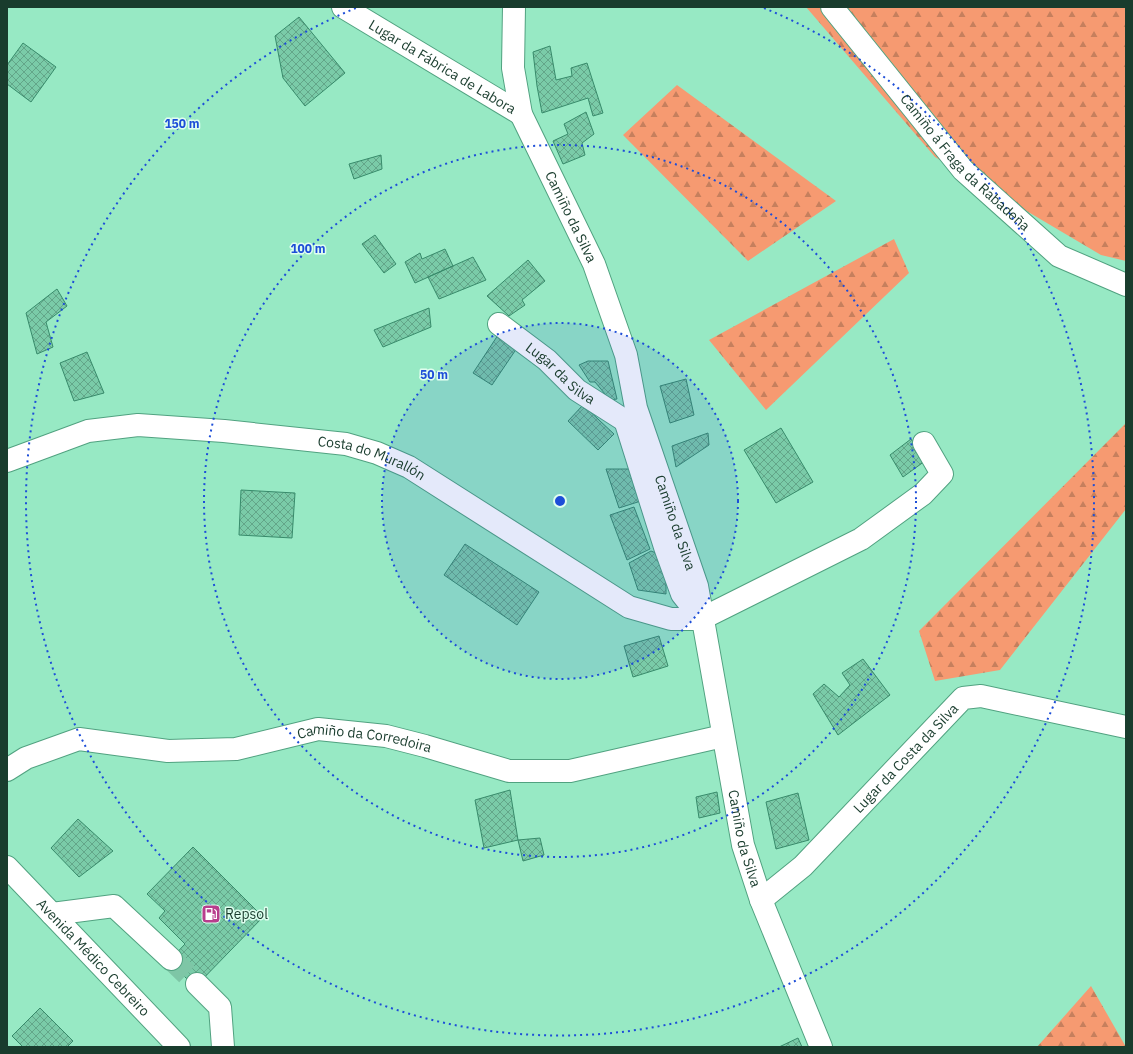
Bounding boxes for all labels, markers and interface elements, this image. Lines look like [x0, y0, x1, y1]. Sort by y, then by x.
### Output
street label: Lugar da Fábrica de Labora [366, 16, 520, 118]
street label: Camiño á Fraga da Rabadeña [896, 90, 1034, 235]
text: 150 m [164, 116, 200, 131]
street label: Camiño da Silva [541, 168, 601, 266]
text: 100 m [290, 241, 326, 256]
street label: Lugar da Silva [522, 338, 599, 409]
text: 50 m [420, 367, 448, 382]
street label: Costa do Murallón [317, 432, 429, 484]
street label: Camiño da Silva [651, 473, 700, 573]
centre of rings [553, 494, 567, 508]
street label: Lugar da Costa da Silva [849, 699, 962, 817]
street label: Camiño da Corredoira [295, 720, 434, 757]
street label: Camiño da Silva [724, 788, 765, 890]
street label: Avenida Médico Cebreiro [33, 895, 154, 1020]
fuel station icon: Repsol [200, 903, 222, 925]
place label: Repsol [225, 905, 268, 923]

